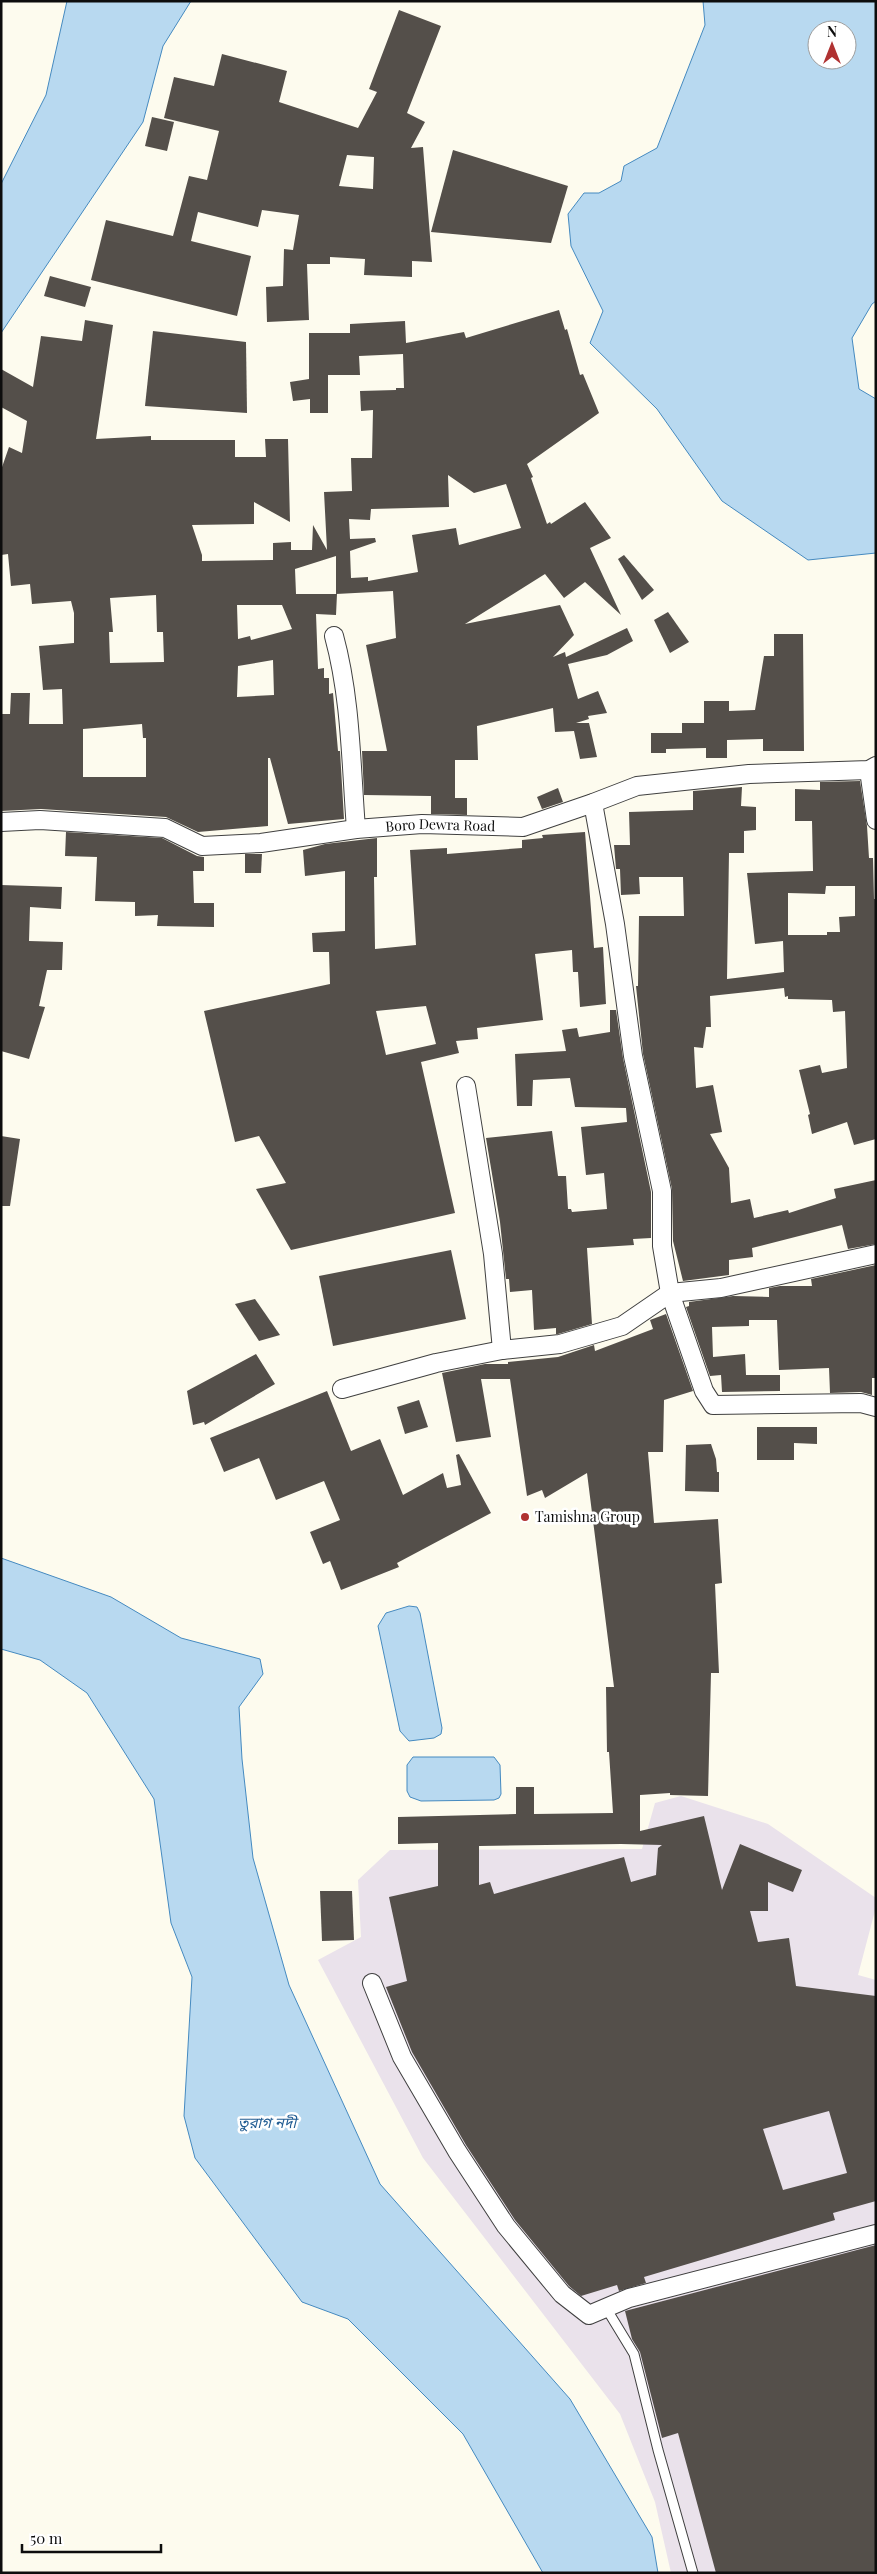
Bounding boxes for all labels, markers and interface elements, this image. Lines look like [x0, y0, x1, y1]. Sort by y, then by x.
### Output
north arrow [807, 20, 857, 70]
text: N [827, 22, 837, 41]
street label: Boro Dewra Road [385, 814, 495, 836]
place label: Tamishna Group [535, 1507, 640, 1526]
marker: Tamishna Group [519, 1511, 531, 1523]
water label: তুরাগ নদী [238, 2112, 299, 2132]
scale bar [22, 2522, 161, 2554]
text: 50 m [30, 2528, 63, 2548]

